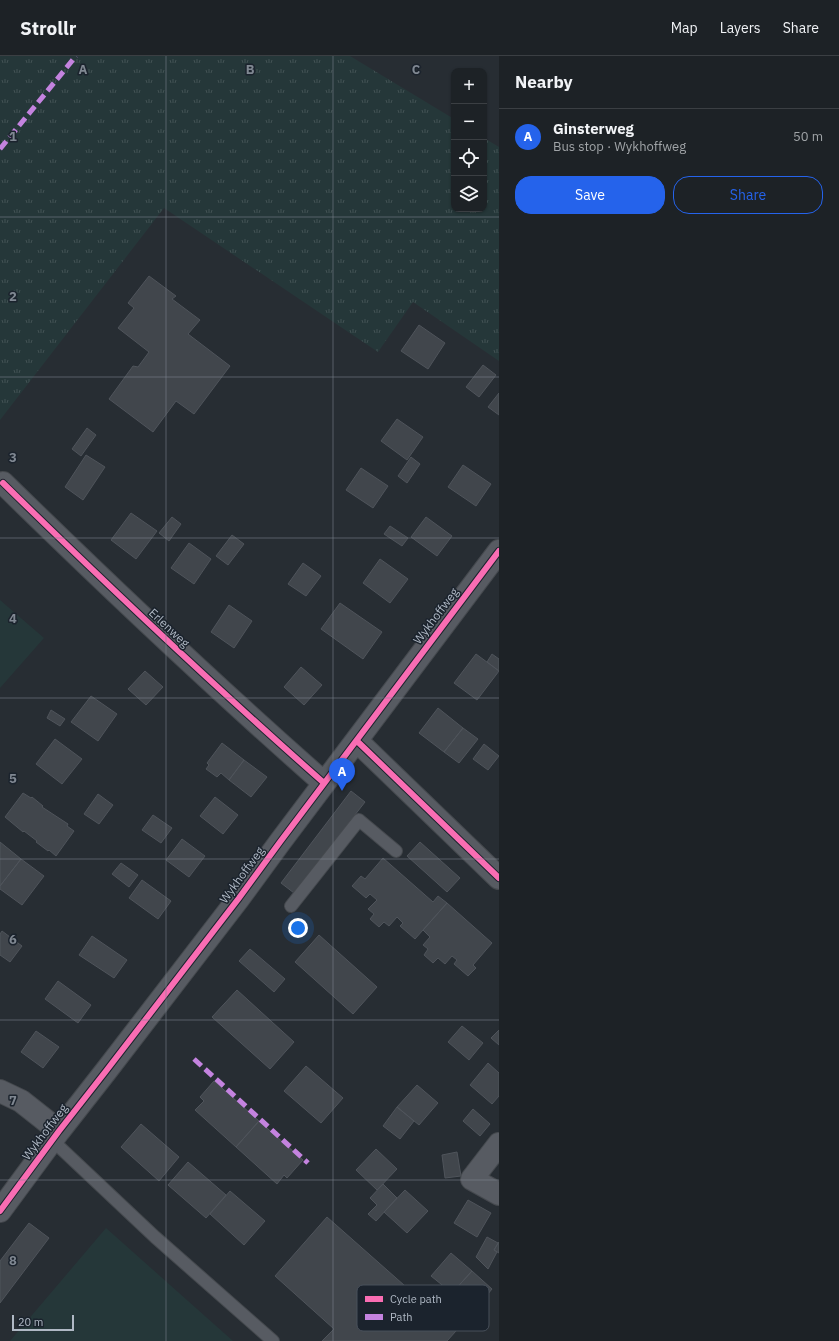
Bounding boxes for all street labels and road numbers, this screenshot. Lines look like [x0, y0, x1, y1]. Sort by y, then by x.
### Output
street label: Wykhoffweg [410, 584, 462, 647]
street label: Erlenweg [146, 605, 193, 651]
street label: Wykhoffweg [216, 843, 268, 906]
street label: Wykhoffweg [19, 1100, 71, 1163]

